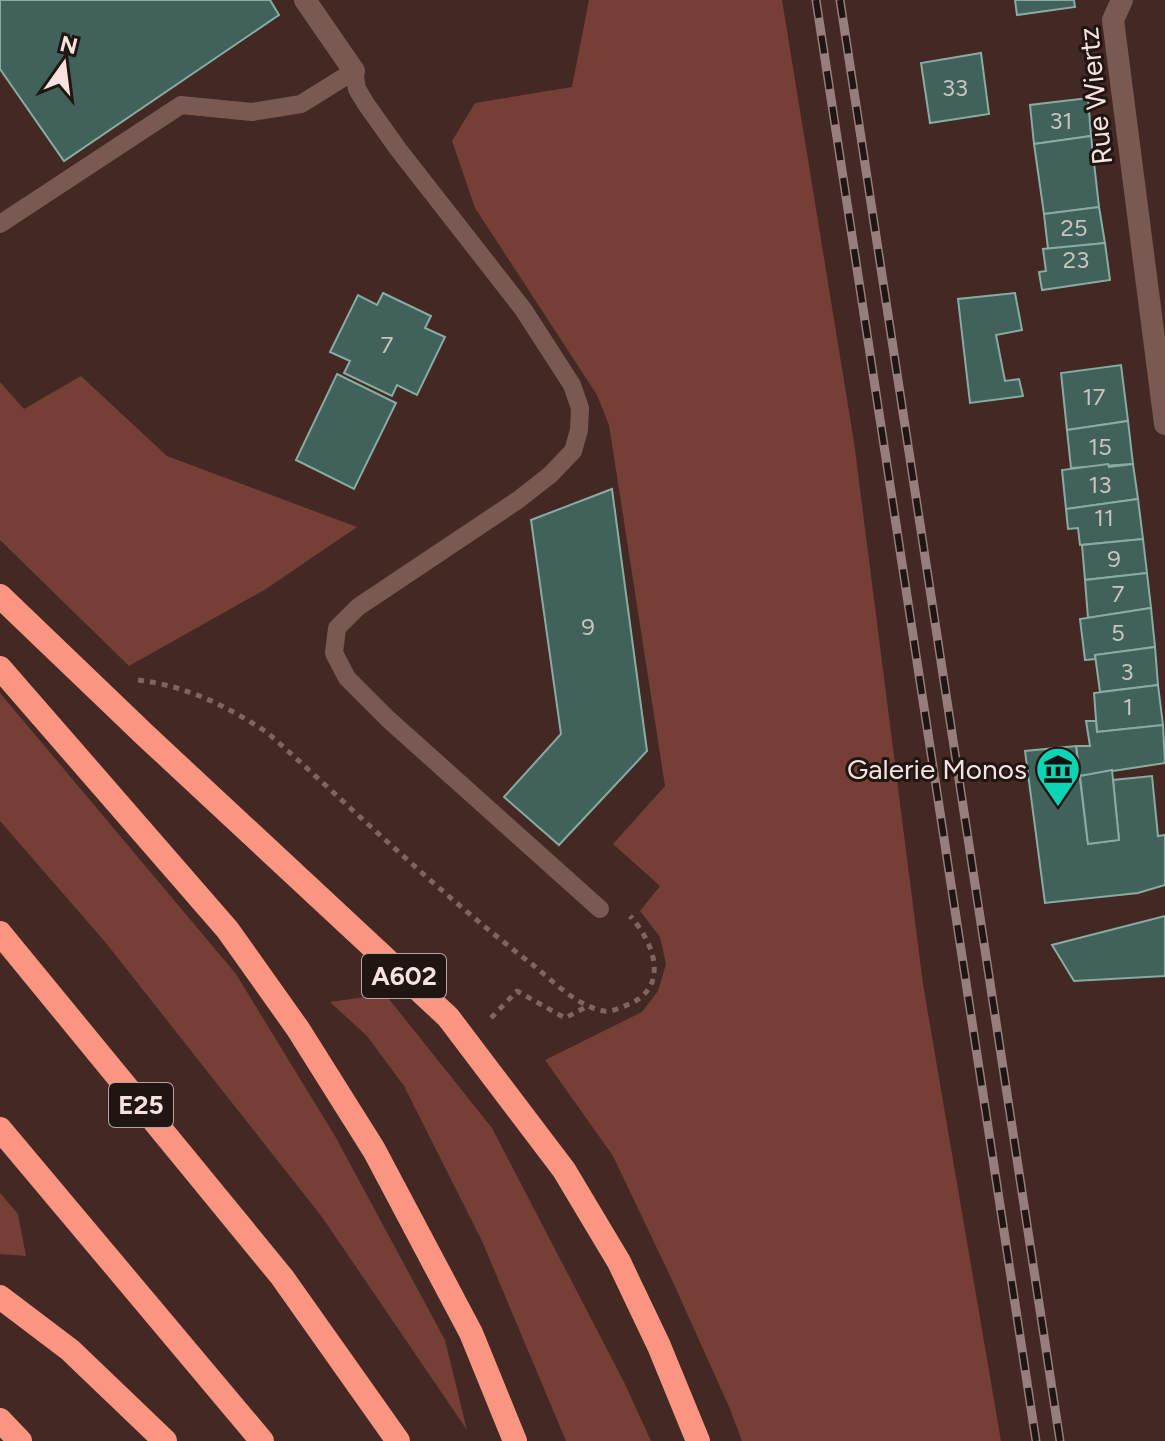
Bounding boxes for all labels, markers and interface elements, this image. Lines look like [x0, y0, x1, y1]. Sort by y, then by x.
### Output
north arrow [24, 24, 104, 104]
street label: Rue Wiertz [1071, 26, 1119, 166]
text: N [57, 30, 80, 60]
house number: 33 [942, 73, 968, 102]
house number: 31 [1050, 106, 1072, 135]
house number: 25 [1060, 213, 1088, 242]
house number: 23 [1063, 245, 1089, 274]
house number: 7 [381, 330, 394, 359]
house number: 17 [1083, 382, 1106, 411]
house number: 15 [1088, 432, 1112, 461]
house number: 13 [1089, 470, 1111, 499]
house number: 11 [1094, 503, 1114, 532]
house number: 9 [1107, 544, 1121, 573]
house number: 7 [1112, 579, 1125, 608]
house number: 9 [581, 612, 595, 641]
house number: 5 [1111, 618, 1125, 647]
house number: 3 [1120, 657, 1134, 686]
house number: 1 [1123, 692, 1133, 721]
museum icon: Galerie Monos [1034, 745, 1082, 808]
place label: Galerie Monos [847, 752, 1027, 786]
road number: A602 [362, 954, 446, 998]
road number: E25 [109, 1083, 173, 1127]

